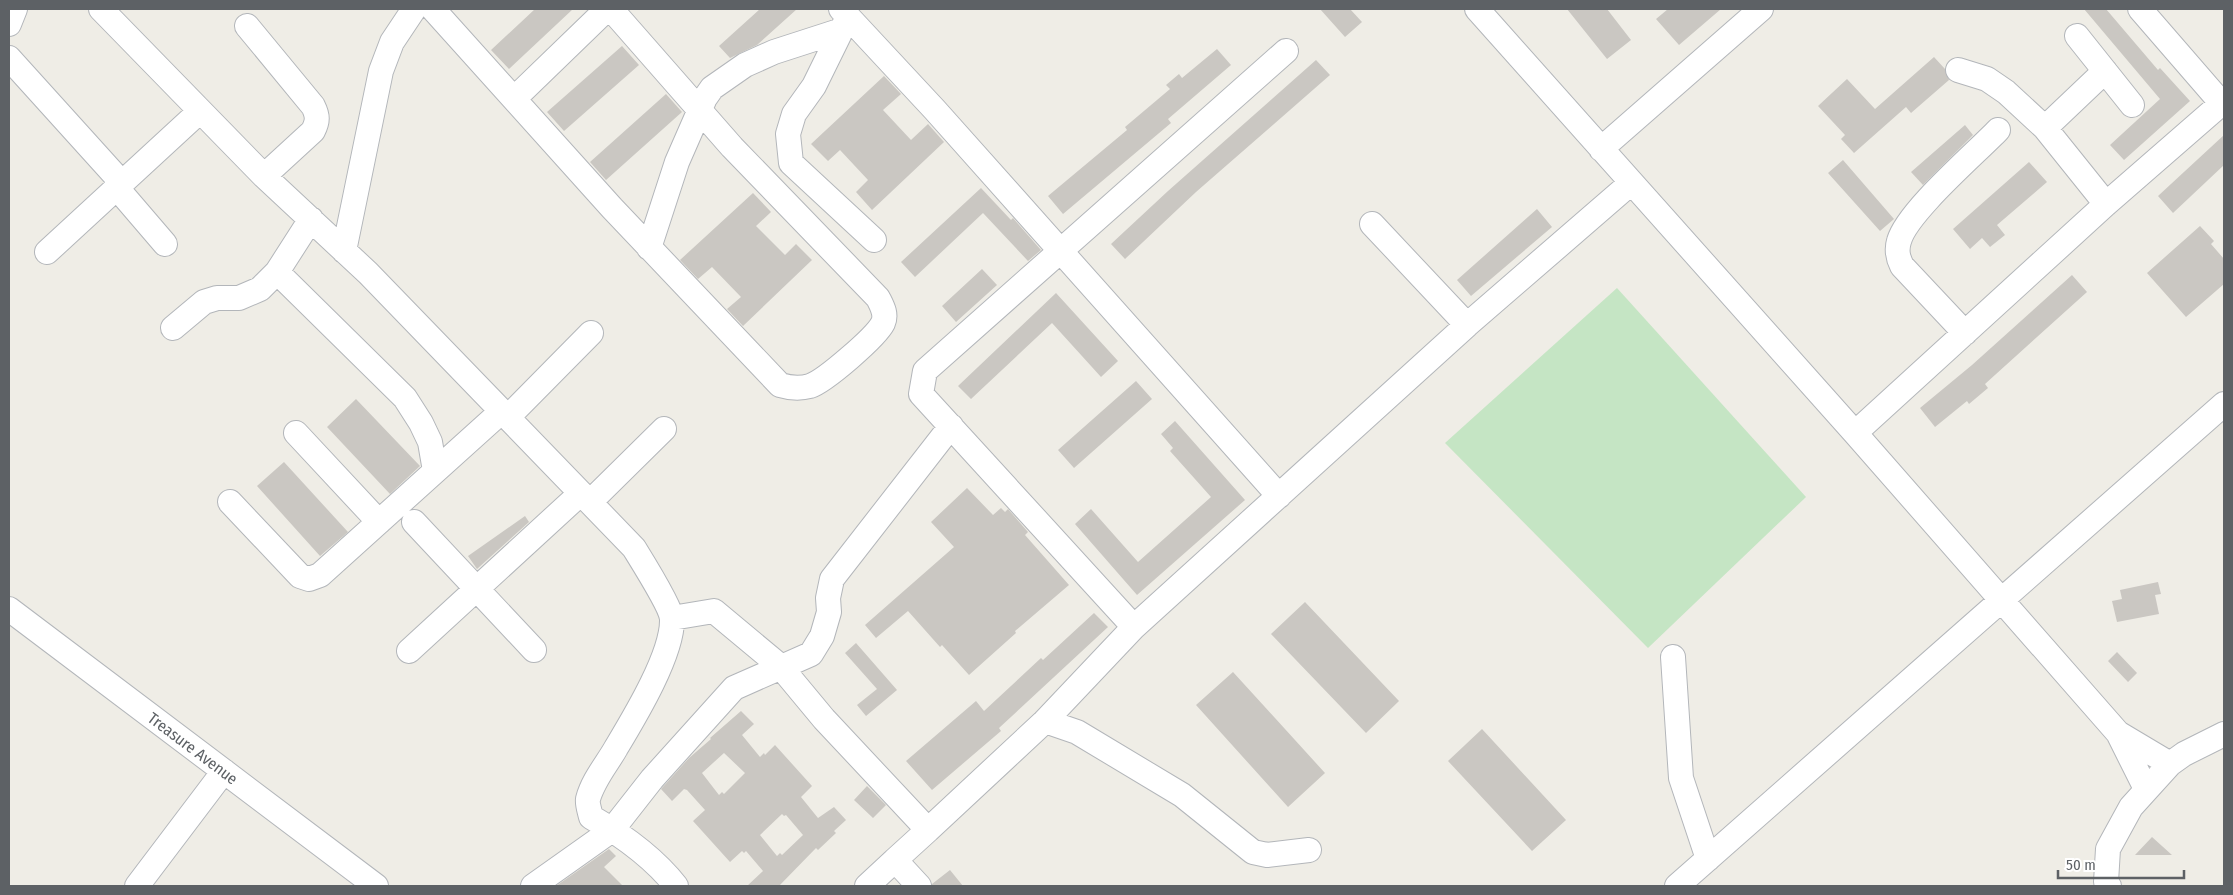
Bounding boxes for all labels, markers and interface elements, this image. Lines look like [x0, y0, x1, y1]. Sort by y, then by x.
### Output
street label: Treasure Avenue [144, 708, 241, 788]
scale bar [2058, 848, 2184, 880]
text: 50 m [2066, 856, 2096, 874]

